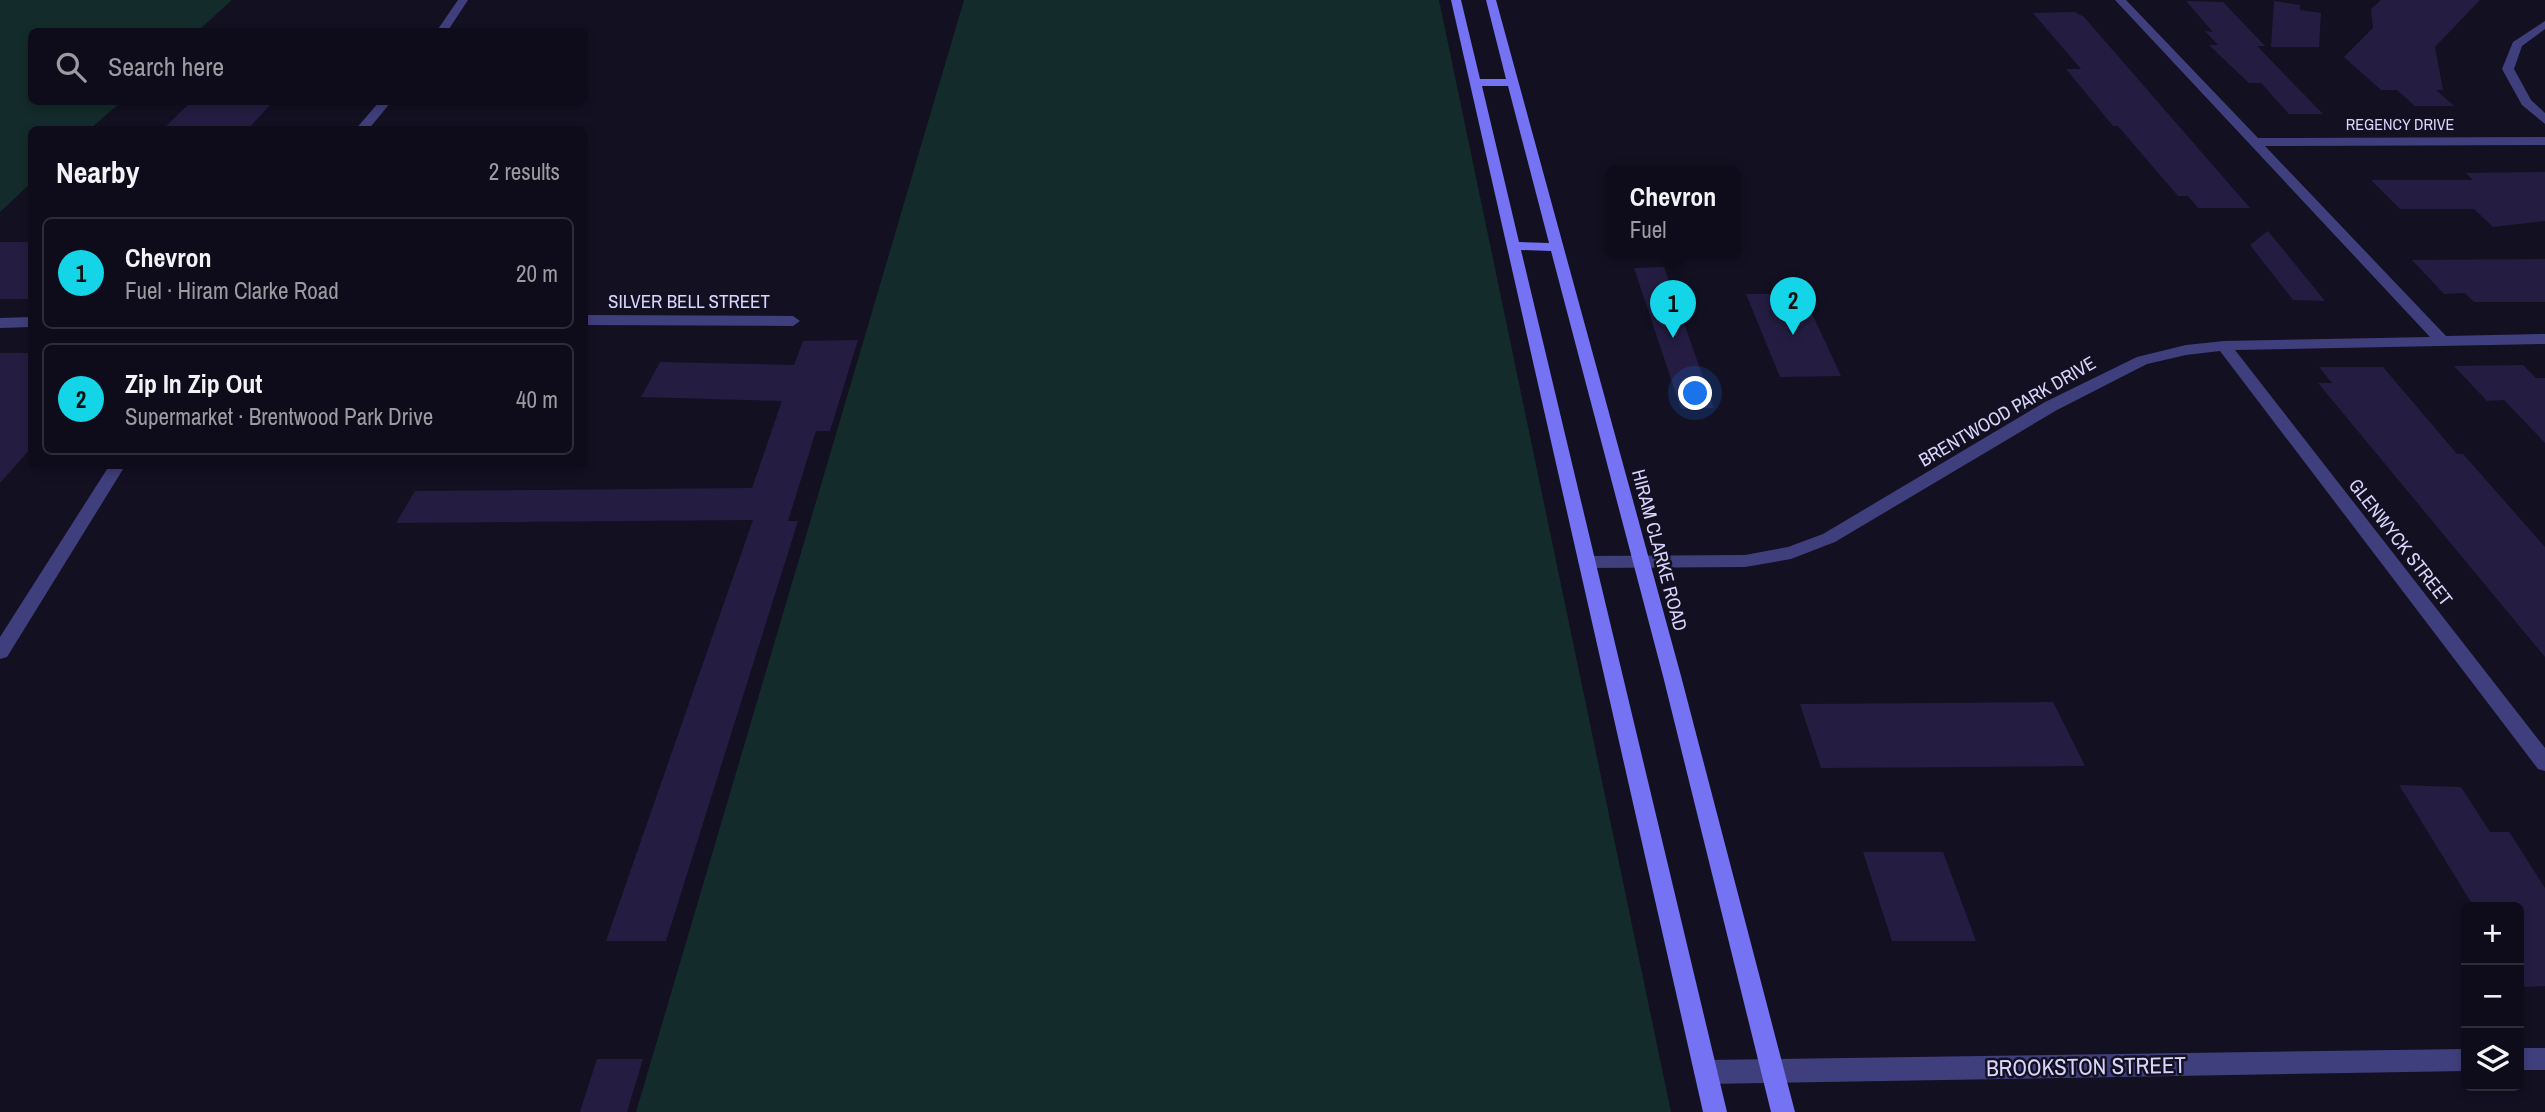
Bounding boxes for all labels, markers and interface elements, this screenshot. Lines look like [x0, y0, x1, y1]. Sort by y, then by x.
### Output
search box [28, 28, 588, 105]
icon: search [52, 48, 90, 86]
text: Search here [108, 49, 224, 84]
street label: REGENCY DRIVE [2346, 113, 2454, 135]
text: Nearby [56, 152, 139, 192]
text: 2 results [489, 156, 560, 187]
popup [1605, 166, 1741, 257]
text: Chevron [1630, 179, 1716, 214]
text: Fuel [1630, 214, 1666, 245]
text: Chevron [125, 240, 211, 275]
text: 1 [76, 258, 86, 289]
text: 20 m [516, 258, 558, 289]
text: Fuel · Hiram Clarke Road [125, 275, 339, 306]
pin: 2 [1770, 277, 1816, 335]
pin: 1 [1650, 280, 1696, 338]
street label: SILVER BELL STREET [608, 288, 770, 314]
street label: BRENTWOOD PARK DRIVE [1914, 350, 2100, 472]
text: Zip In Zip Out [125, 366, 262, 401]
your location [1678, 376, 1712, 410]
text: 2 [76, 384, 86, 415]
text: 40 m [516, 384, 558, 415]
text: Supermarket · Brentwood Park Drive [125, 401, 433, 432]
street label: HIRAM CLARKE ROAD [1626, 466, 1694, 634]
street label: GLENWYCK STREET [2343, 473, 2459, 611]
map controls [2461, 902, 2524, 1091]
button: + [2461, 902, 2524, 965]
button: − [2461, 965, 2524, 1028]
button: layers [2461, 1028, 2524, 1091]
street label: BROOKSTON STREET [1986, 1049, 2187, 1083]

